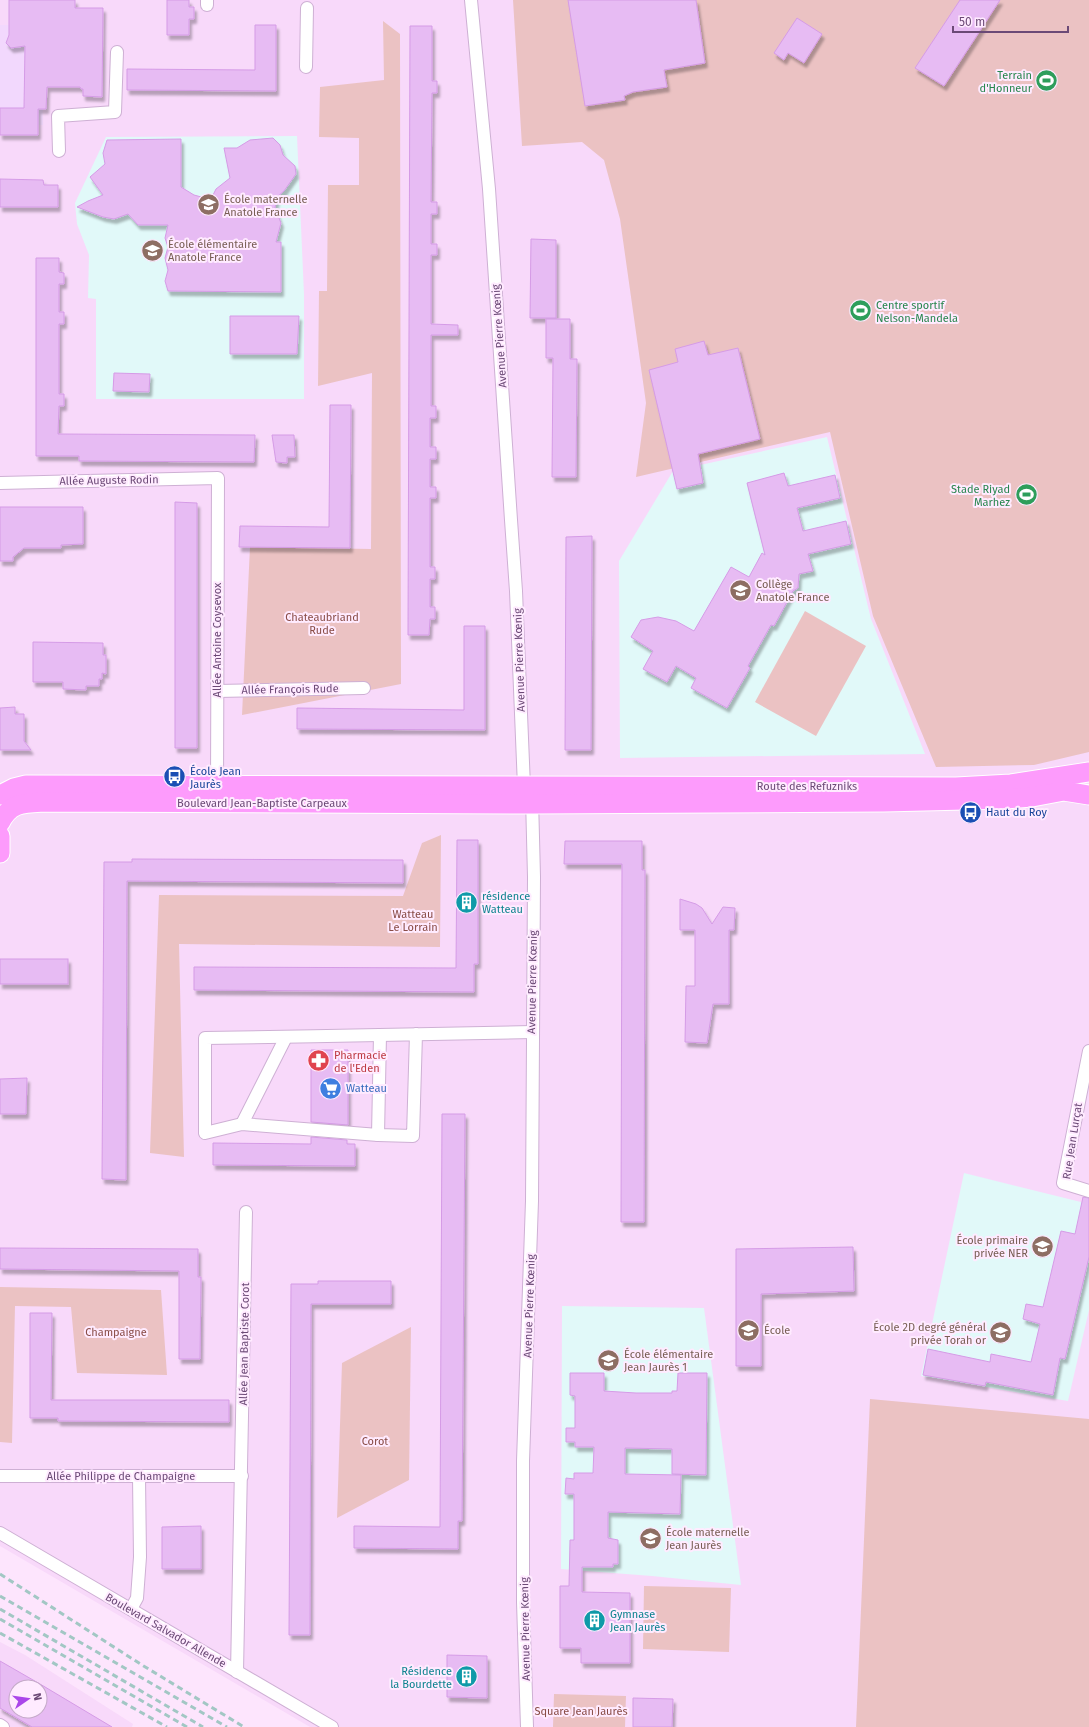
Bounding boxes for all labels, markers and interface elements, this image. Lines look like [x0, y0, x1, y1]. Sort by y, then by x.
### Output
scale bar [953, 8, 1068, 34]
text: 50 m [959, 15, 985, 29]
sports icon: Terrain d'Honneur [1034, 68, 1060, 94]
place label: Terrain d'Honneur [980, 69, 1033, 95]
school or university icon: École maternelle Anatole France [196, 192, 222, 218]
place label: École maternelle Anatole France [224, 192, 308, 219]
school or university icon: École élémentaire Anatole France [139, 237, 165, 263]
place label: École élémentaire Anatole France [168, 237, 257, 264]
street label: Avenue Pierre Kœnig [489, 284, 510, 388]
sports icon: Centre sportif Nelson-Mandela [848, 298, 874, 324]
place label: Centre sportif Nelson-Mandela [876, 299, 958, 325]
street label: Allée Auguste Rodin [59, 473, 159, 488]
sports icon: Stade Riyad Marhez [1013, 482, 1039, 508]
place label: Stade Riyad Marhez [951, 483, 1010, 509]
school or university icon: Collège Anatole France [728, 577, 754, 603]
place label: Collège Anatole France [756, 578, 829, 604]
street label: Allée Antoine Coysevox [211, 582, 224, 697]
street label: Avenue Pierre Kœnig [511, 608, 528, 712]
park label: Chateaubriand Rude [285, 611, 359, 637]
street label: Allée François Rude [241, 682, 339, 697]
bus stop icon: École Jean Jaurès [162, 764, 188, 790]
place label: École Jean Jaurès [190, 764, 241, 791]
street label: Route des Refuzniks [757, 780, 857, 793]
street label: Boulevard Jean-Baptiste Carpeaux [177, 797, 348, 810]
bus stop icon: Haut du Roy [957, 799, 983, 825]
place label: Haut du Roy [986, 806, 1048, 819]
building icon: résidence Watteau [454, 889, 480, 915]
place label: résidence Watteau [482, 890, 530, 916]
park label: Watteau Le Lorrain [388, 908, 438, 934]
street label: Avenue Pierre Kœnig [525, 930, 540, 1034]
pharmacy icon: Pharmacie de l'Eden [305, 1048, 331, 1074]
place label: Pharmacie de l'Eden [334, 1049, 387, 1075]
supermarket icon: Watteau [317, 1075, 343, 1101]
place label: Watteau [346, 1082, 387, 1095]
street label: Rue Jean Lurçat [1060, 1102, 1085, 1180]
place label: École primaire privée NER [956, 1233, 1028, 1260]
school or university icon: École primaire privée NER [1030, 1233, 1056, 1259]
street label: Avenue Pierre Kœnig [521, 1254, 538, 1358]
street label: Allée Jean Baptiste Corot [237, 1282, 252, 1406]
school or university icon: École [736, 1317, 762, 1343]
place label: École 2D degré général privée Torah or [873, 1320, 987, 1347]
school or university icon: École 2D degré général privée Torah or [988, 1320, 1014, 1346]
place label: École [764, 1323, 790, 1337]
park label: Champaigne [85, 1326, 147, 1339]
school or university icon: École élémentaire Jean Jaurès 1 [596, 1347, 622, 1373]
place label: École élémentaire Jean Jaurès 1 [624, 1347, 713, 1374]
park label: Corot [362, 1435, 388, 1448]
street label: Allée Philippe de Champaigne [47, 1470, 195, 1483]
school or university icon: École maternelle Jean Jaurès [638, 1525, 664, 1551]
place label: École maternelle Jean Jaurès [666, 1525, 750, 1552]
street label: Avenue Pierre Kœnig [518, 1577, 533, 1681]
street label: Boulevard Salvador Allende [103, 1590, 228, 1670]
building icon: Gymnase Jean Jaurès [582, 1607, 608, 1633]
place label: Gymnase Jean Jaurès [610, 1608, 665, 1634]
building icon: Résidence la Bourdette [454, 1664, 480, 1690]
place label: Résidence la Bourdette [390, 1665, 452, 1691]
north arrow [8, 1679, 48, 1719]
text: N [30, 1692, 44, 1702]
park label: Square Jean Jaurès [534, 1705, 628, 1718]

